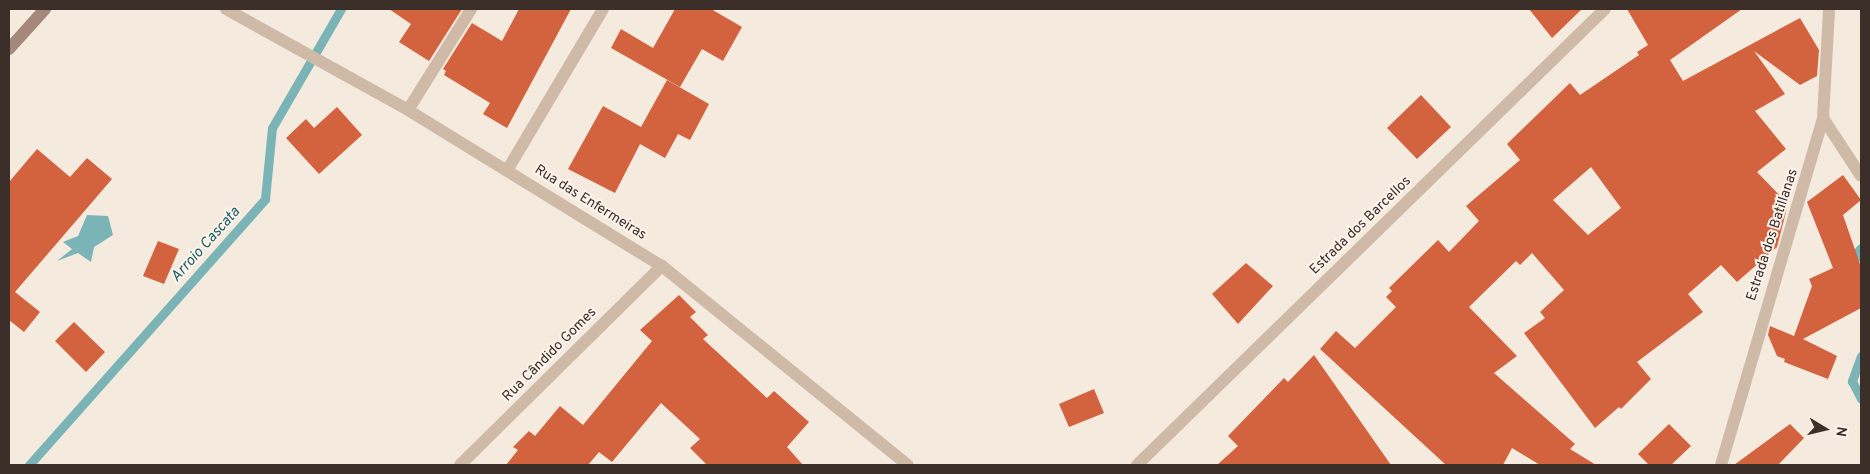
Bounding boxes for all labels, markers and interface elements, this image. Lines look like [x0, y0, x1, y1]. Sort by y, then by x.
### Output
street label: Rua das Enfermeiras [531, 162, 649, 244]
street label: Estrada dos Batillanas [1744, 167, 1802, 303]
street label: Estrada dos Barcellos [1307, 173, 1415, 279]
water label: Arroio Cascata [168, 204, 244, 286]
street label: Rua Cândido Gomes [499, 304, 601, 406]
north arrow [1800, 404, 1850, 454]
text: N [1831, 425, 1849, 438]

